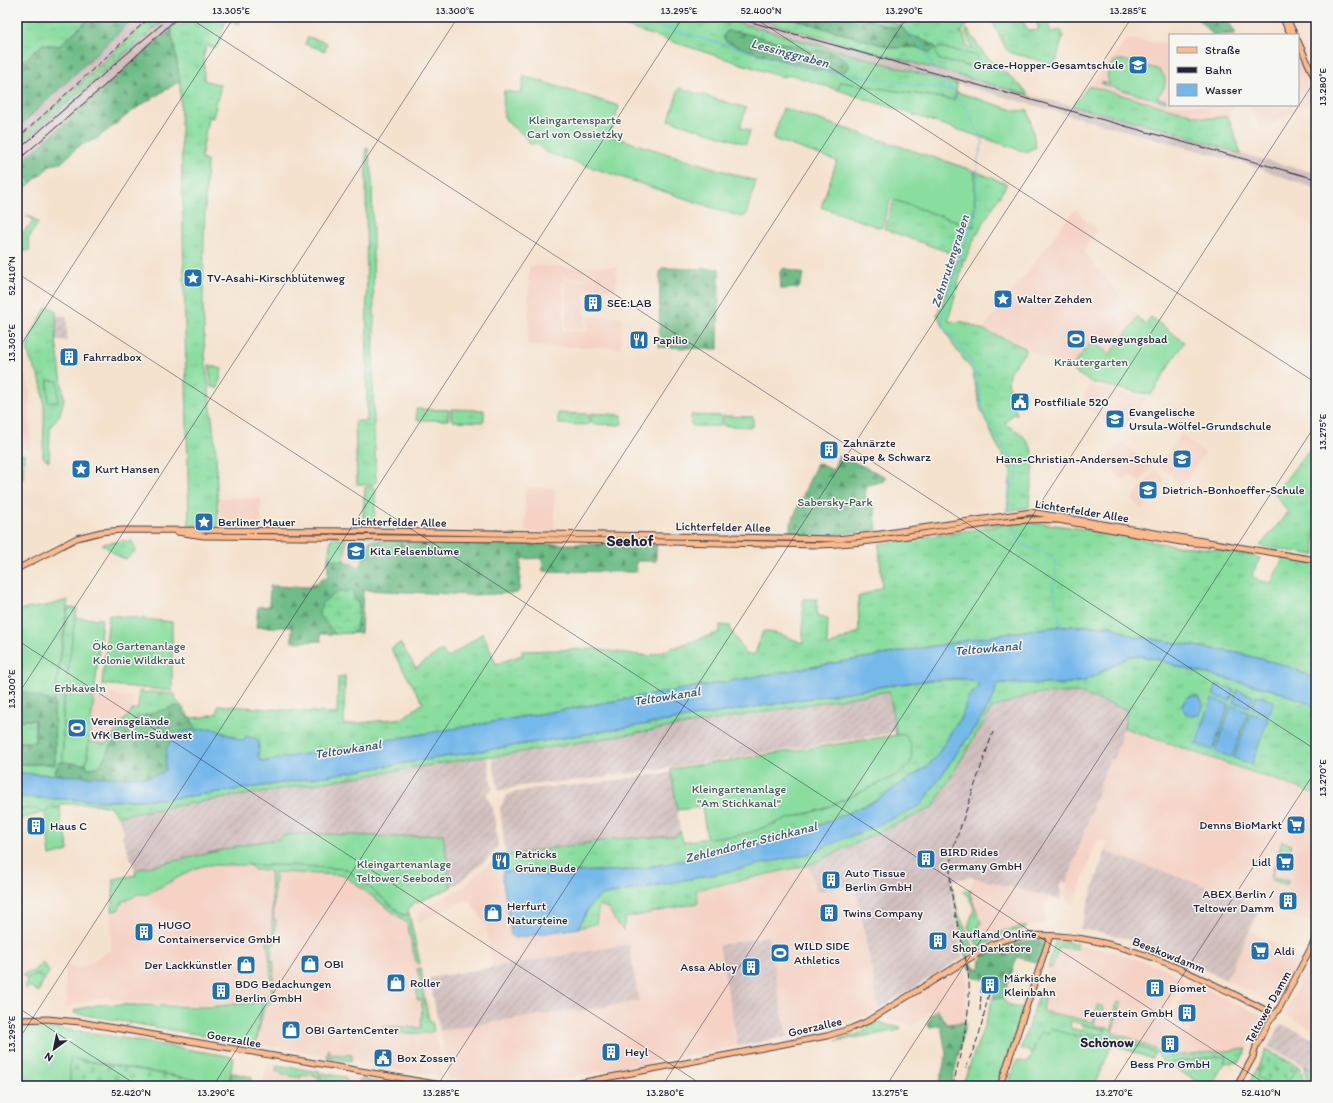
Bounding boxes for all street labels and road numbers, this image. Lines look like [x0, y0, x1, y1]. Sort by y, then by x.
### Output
street label: Lichterfelder Allee [1034, 497, 1130, 525]
street label: Lichterfelder Allee [351, 514, 447, 530]
street label: Lichterfelder Allee [675, 519, 771, 535]
street label: Beeskowdamm [1130, 934, 1208, 976]
street label: Teltower Damm [1242, 968, 1294, 1046]
street label: Goerzallee [787, 1014, 844, 1040]
street label: Goerzallee [206, 1027, 262, 1051]

